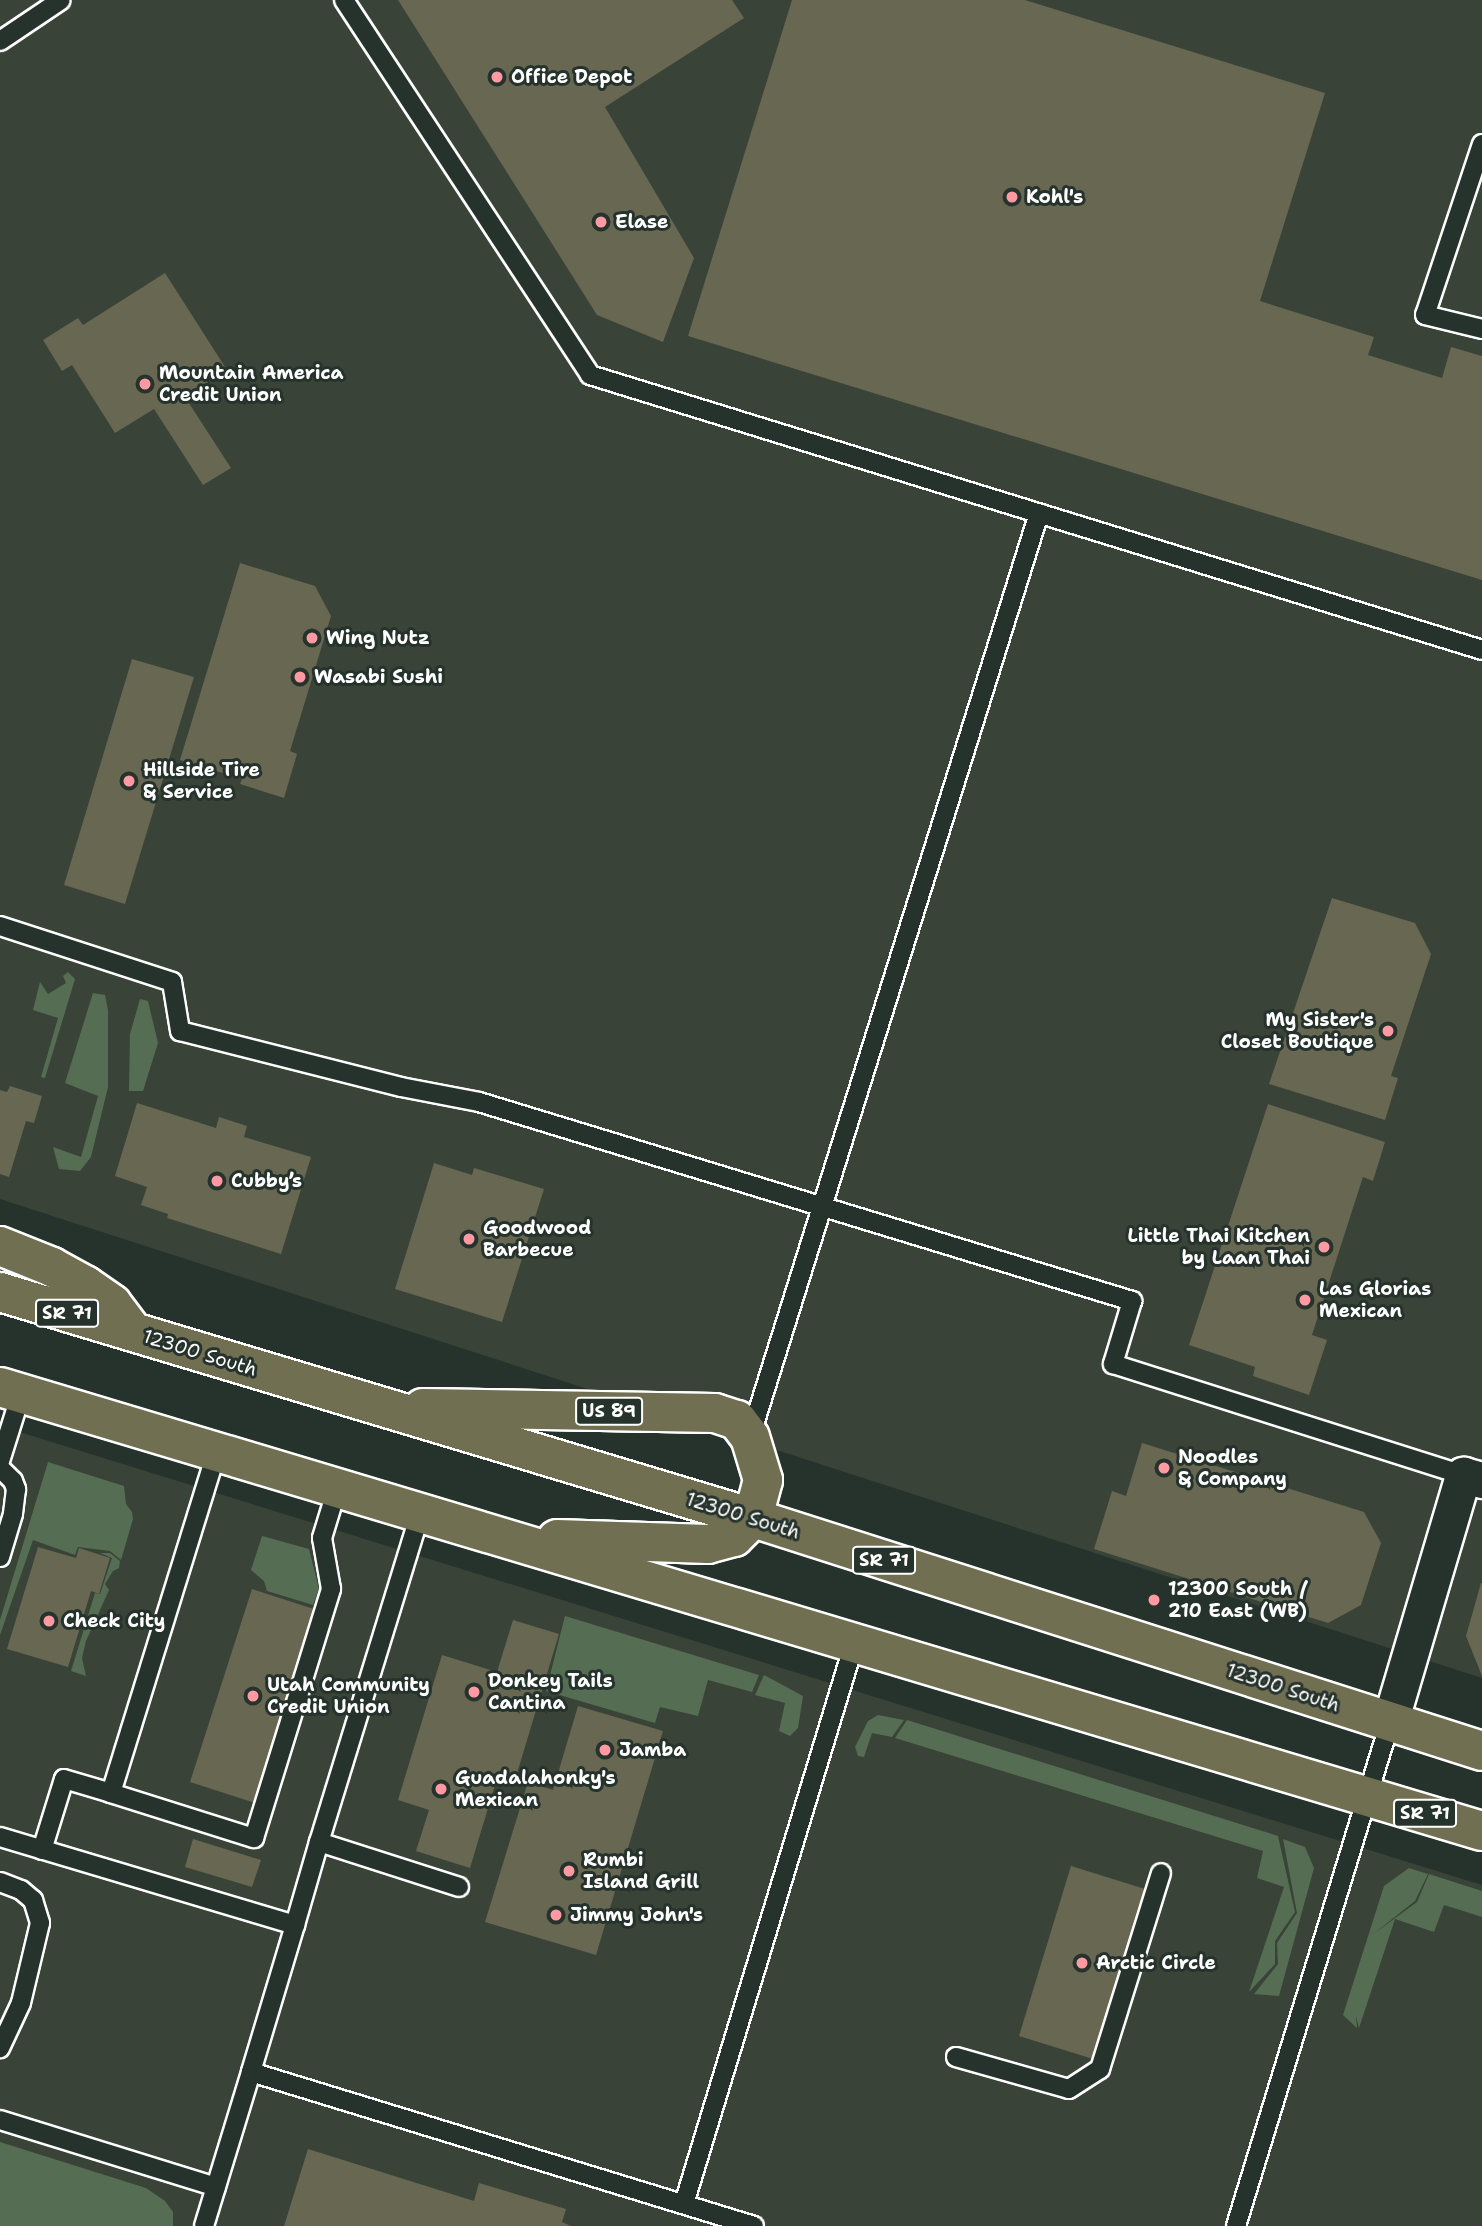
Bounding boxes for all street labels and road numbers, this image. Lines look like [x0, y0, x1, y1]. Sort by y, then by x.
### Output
road number: SR 71 [34, 1298, 100, 1328]
street label: 12300 South [140, 1325, 260, 1381]
road number: US 89 [574, 1396, 644, 1426]
street label: 12300 South [683, 1488, 803, 1544]
road number: SR 71 [851, 1546, 917, 1574]
street label: 12300 South [1223, 1659, 1343, 1717]
road number: SR 71 [1392, 1798, 1458, 1828]

